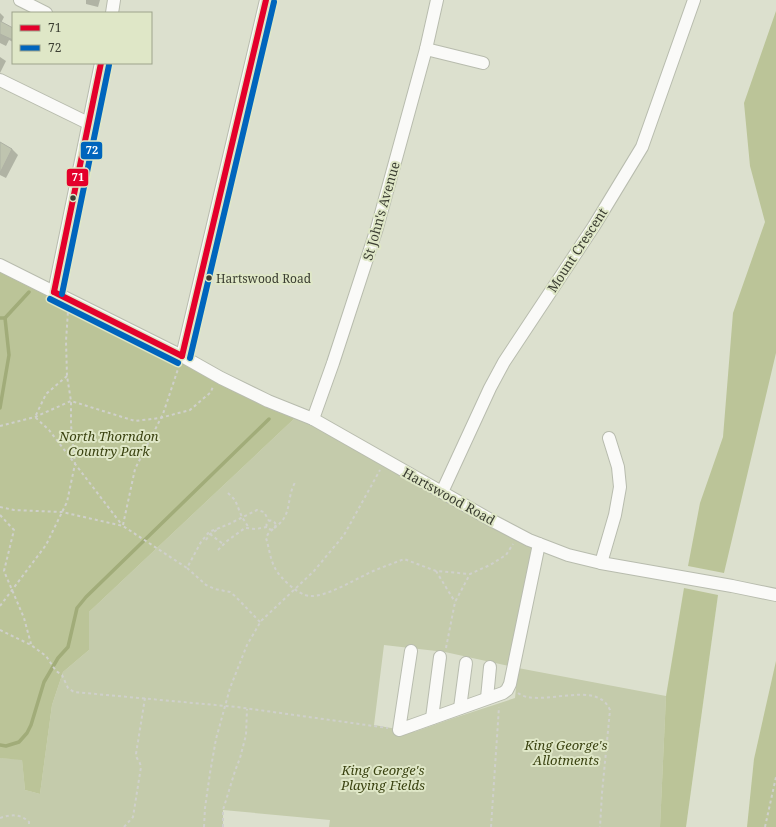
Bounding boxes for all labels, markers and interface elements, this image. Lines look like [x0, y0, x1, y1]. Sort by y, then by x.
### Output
legend [12, 12, 152, 64]
text: 71 [48, 19, 61, 36]
text: 72 [48, 39, 61, 56]
line badge: 72 [80, 141, 103, 160]
text: 72 [86, 142, 98, 157]
street label: St John's Avenue [358, 160, 404, 262]
line badge: 71 [66, 168, 89, 187]
text: 71 [72, 169, 84, 184]
unlabelled marker [68, 193, 78, 203]
street label: Mount Crescent [543, 204, 611, 296]
place label: Hartswood Road [216, 270, 312, 287]
marker: Hartswood Road [204, 273, 214, 283]
park label: North Thorndon Country Park [58, 427, 159, 460]
street label: Hartswood Road [400, 463, 498, 529]
park label: King George's Allotments [524, 736, 607, 769]
park label: King George's Playing Fields [340, 761, 425, 794]

